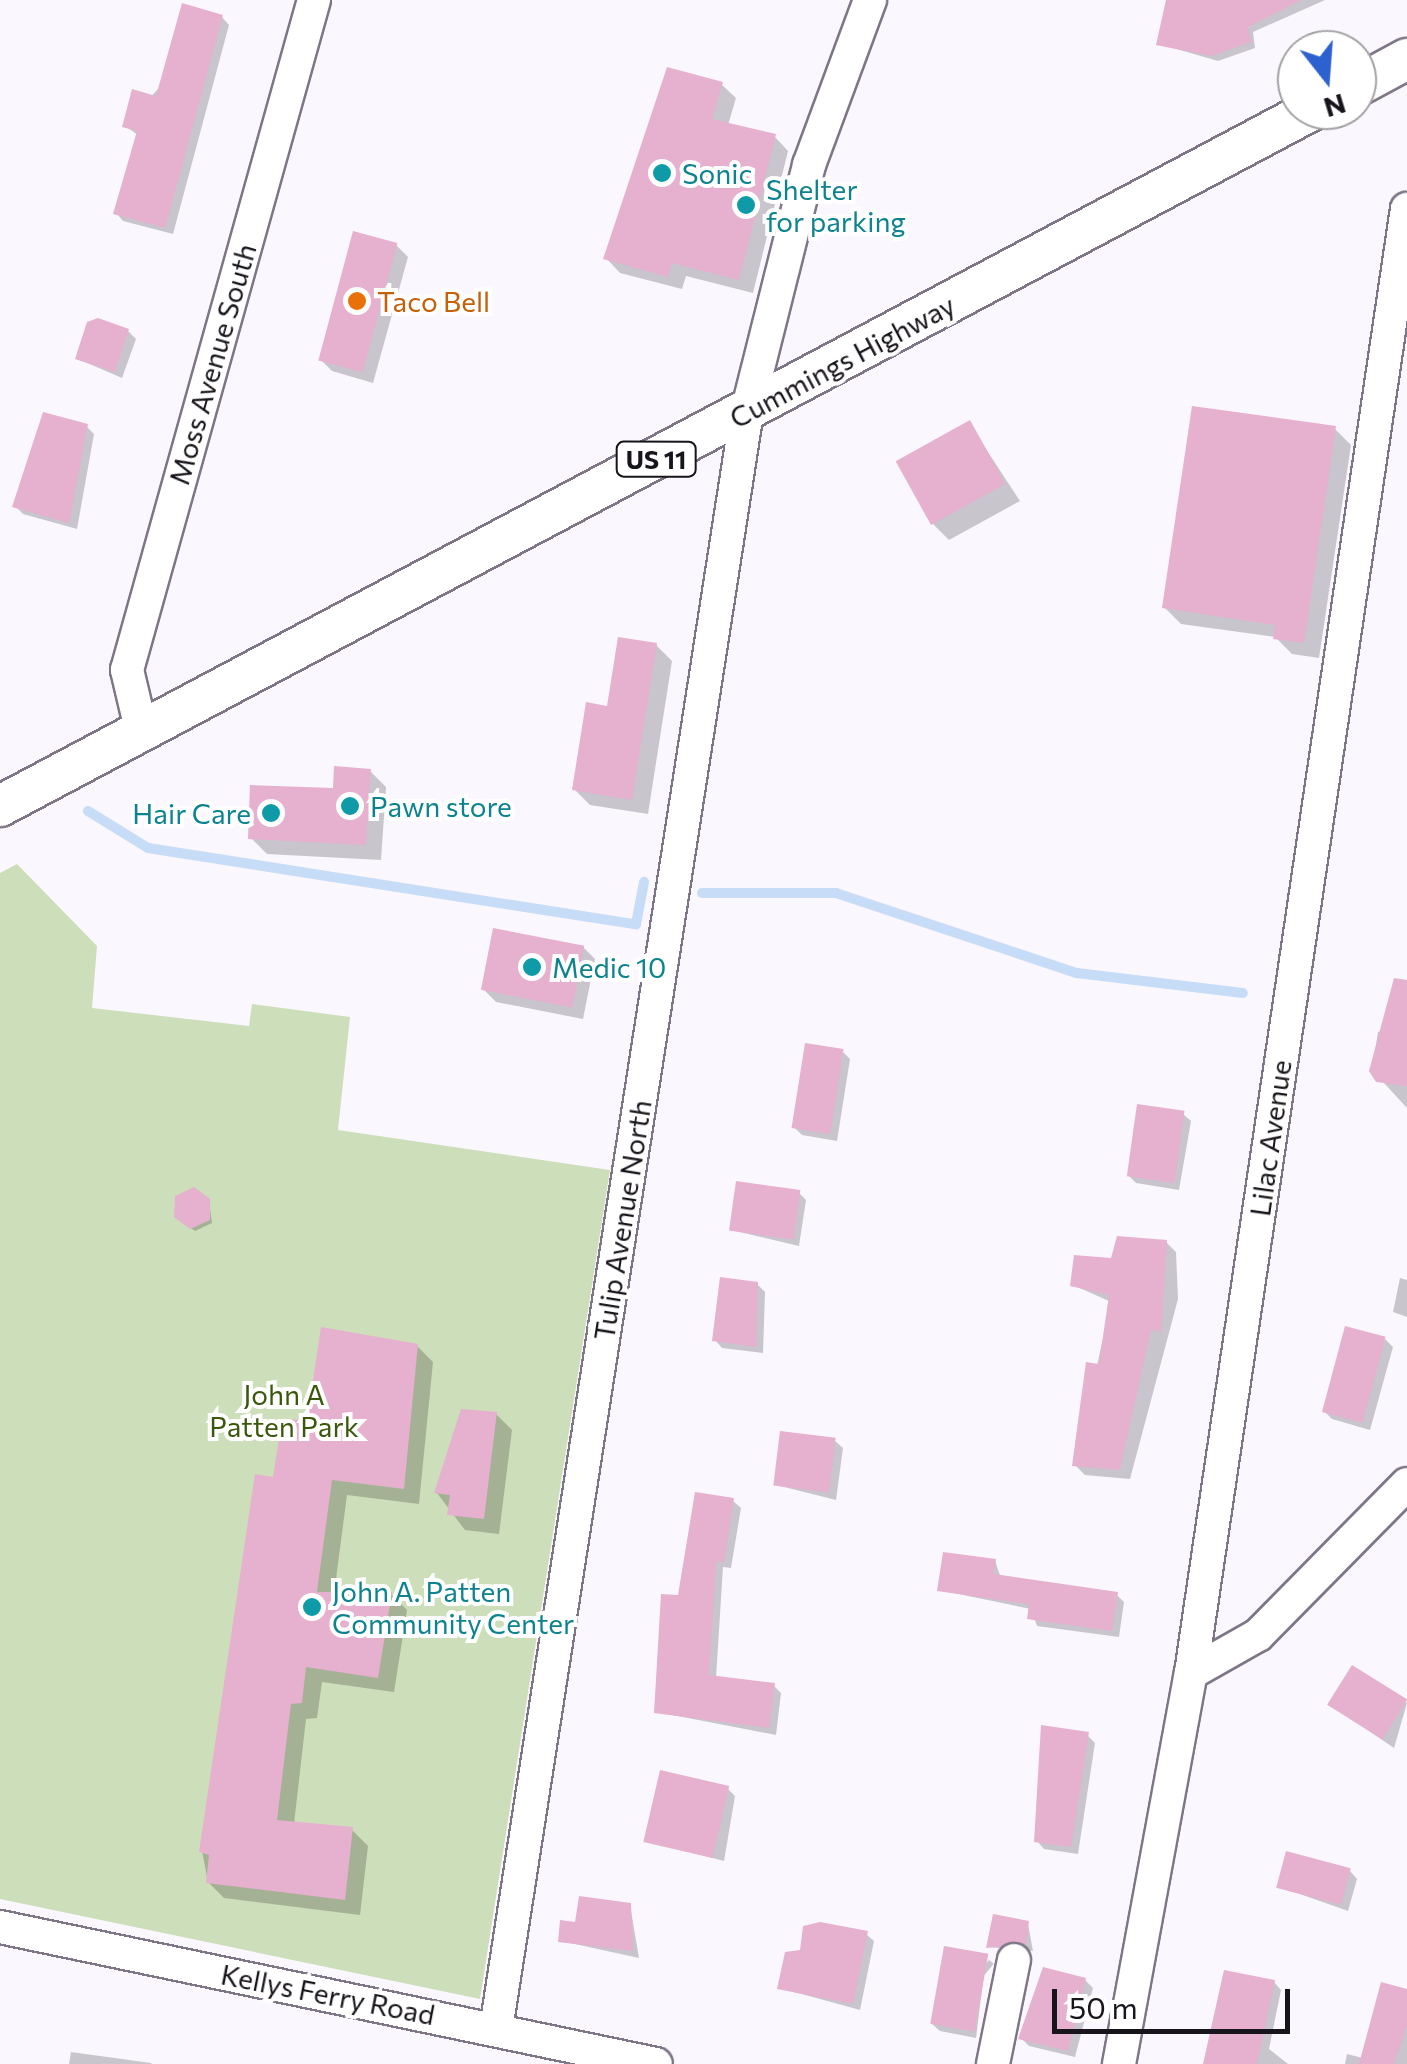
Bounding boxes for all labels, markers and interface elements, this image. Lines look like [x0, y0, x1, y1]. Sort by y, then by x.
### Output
north arrow [1277, 30, 1377, 130]
text: N [1320, 87, 1350, 126]
place label: Sonic [682, 156, 752, 190]
marker: Sonic [651, 162, 673, 184]
place label: Shelter for parking [766, 172, 906, 238]
marker: Shelter for parking [735, 194, 757, 216]
street label: Moss Avenue South [162, 240, 262, 488]
place label: Taco Bell [377, 284, 490, 318]
street label: Cummings Highway [724, 287, 960, 435]
marker: Taco Bell [346, 290, 368, 312]
road number: US 11 [614, 439, 698, 479]
place label: Pawn store [370, 789, 512, 823]
marker: Pawn store [339, 795, 361, 817]
place label: Hair Care [132, 796, 251, 830]
marker: Hair Care [260, 802, 282, 824]
place label: Medic 10 [552, 950, 666, 984]
marker: Medic 10 [521, 956, 543, 978]
street label: Lilac Avenue [1242, 1058, 1298, 1218]
street label: Tulip Avenue North [586, 1098, 658, 1342]
park label: John A Patten Park [209, 1377, 359, 1443]
place label: John A. Patten Community Center [332, 1574, 574, 1640]
marker: John A. Patten Community Center [301, 1596, 323, 1618]
street label: Kellys Ferry Road [218, 1957, 438, 2031]
scale bar [1057, 1969, 1294, 2031]
text: 50 m [1069, 1988, 1138, 2025]

